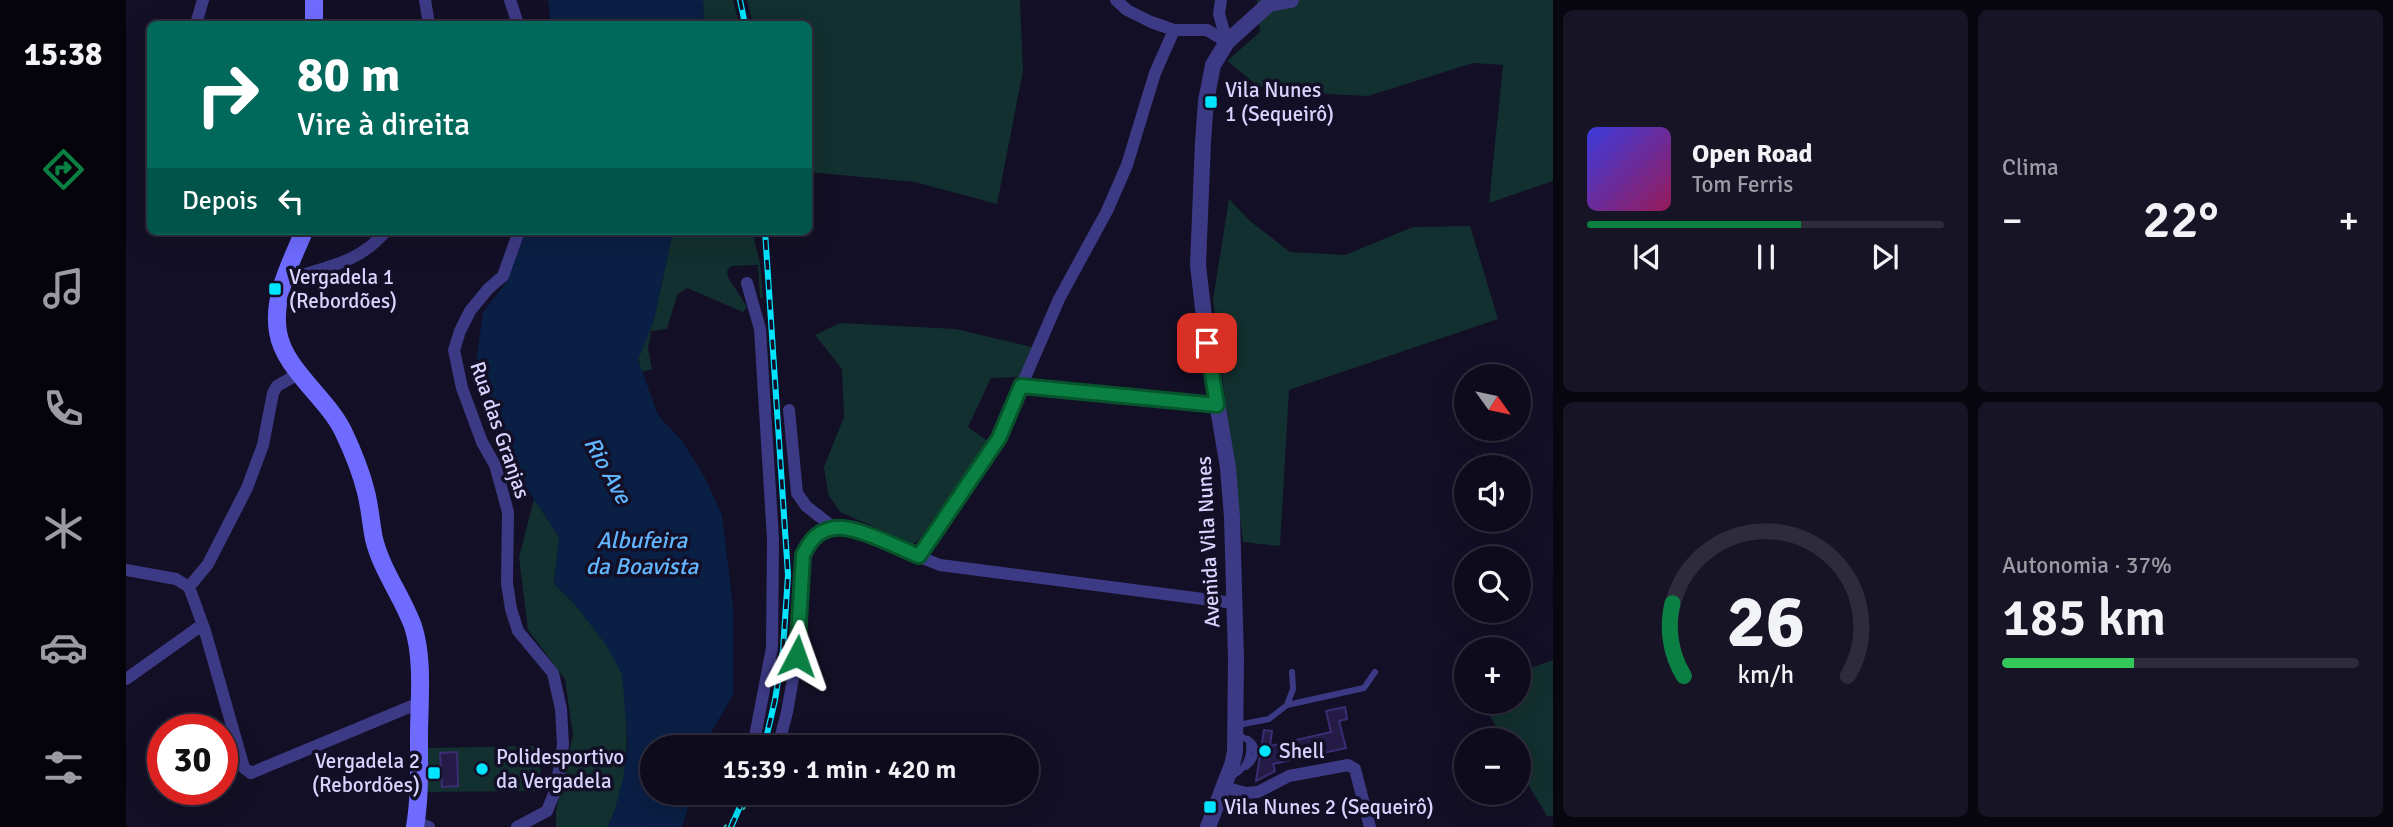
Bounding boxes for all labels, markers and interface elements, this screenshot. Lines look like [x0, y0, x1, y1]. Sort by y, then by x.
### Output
text: 15:38 [24, 35, 102, 74]
text: 80 m [297, 45, 400, 105]
icon: right [182, 49, 273, 140]
place label: Vila Nunes 1 (Sequeirô) [1225, 77, 1334, 127]
marker: Vila Nunes 1 (Sequeirô) [1203, 94, 1219, 110]
text: Vire à direita [297, 105, 470, 144]
text: Open Road [1692, 138, 1813, 170]
icon: directions [39, 145, 88, 194]
text: Clima [2002, 153, 2059, 182]
text: Tom Ferris [1692, 170, 1793, 199]
icon: left [272, 182, 310, 220]
text: Depois [182, 185, 258, 217]
text: 22° [2142, 188, 2219, 252]
text: − [2002, 197, 2023, 244]
text: + [2338, 197, 2359, 244]
icon: previous [1628, 238, 1666, 276]
icon: pause [1747, 238, 1785, 276]
icon: next [1866, 238, 1904, 276]
icon: music [39, 264, 88, 313]
place label: Vergadela 1 (Rebordões) [289, 264, 397, 314]
marker: Vergadela 1 (Rebordões) [267, 281, 283, 297]
pin [1177, 313, 1237, 373]
icon: arrive [1188, 324, 1226, 362]
street label: Rua das Granjas [464, 358, 536, 502]
north arrow [1454, 364, 1531, 441]
map controls [1454, 364, 1531, 805]
icon: phone [39, 384, 88, 433]
water label: Rio Ave [577, 432, 639, 510]
street label: Avenida Vila Nunes [1191, 455, 1225, 629]
button: sound [1454, 455, 1531, 532]
icon: climate [39, 504, 88, 553]
water label: Albufeira da Boavista [586, 526, 699, 581]
button: search [1454, 546, 1531, 623]
text: Autonomia · 37% [2002, 551, 2172, 580]
text: 26 [1726, 578, 1805, 667]
text: 185 km [2002, 586, 2166, 650]
position arrow [760, 619, 834, 693]
icon: car [39, 623, 88, 672]
button: + [1454, 637, 1531, 714]
text: km/h [1737, 658, 1794, 689]
speed limit sign: 30 [147, 714, 238, 805]
button: − [1454, 728, 1531, 805]
place label: Shell [1279, 738, 1325, 764]
icon: filters [39, 743, 88, 792]
marker: Shell [1257, 743, 1273, 759]
place label: Polidesportivo da Vergadela [496, 744, 624, 794]
place label: Vergadela 2 (Rebordões) [312, 748, 420, 798]
text: 15:39 · 1 min · 420 m [723, 754, 956, 786]
marker: Polidesportivo da Vergadela [474, 761, 490, 777]
marker: Vergadela 2 (Rebordões) [426, 765, 442, 781]
place label: Vila Nunes 2 (Sequeirô) [1224, 794, 1434, 820]
marker: Vila Nunes 2 (Sequeirô) [1202, 799, 1218, 815]

